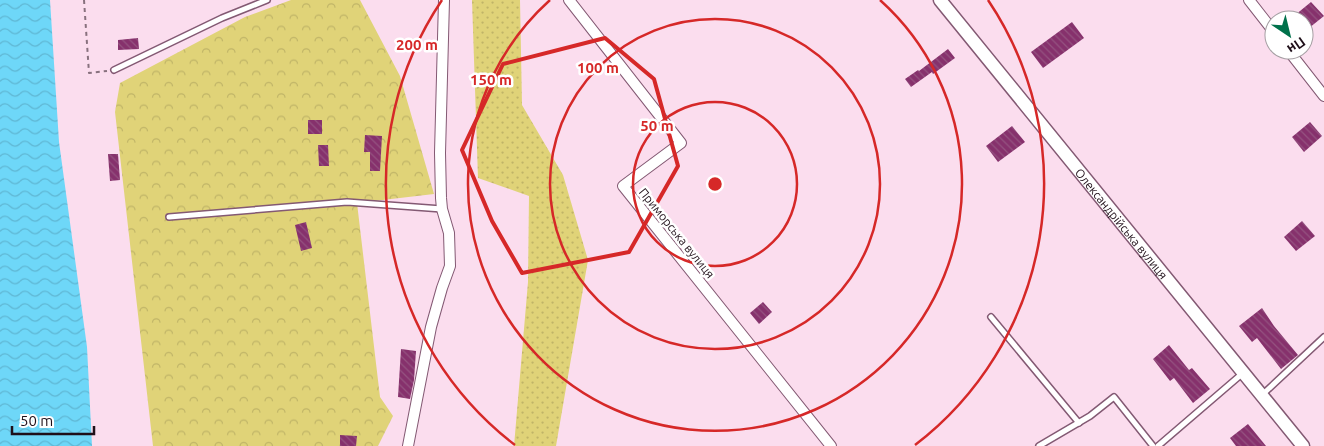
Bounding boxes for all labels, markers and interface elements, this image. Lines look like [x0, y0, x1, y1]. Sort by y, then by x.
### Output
north arrow [1264, 10, 1314, 60]
text: Пн [1284, 34, 1309, 57]
text: 200 m [396, 36, 438, 53]
text: 100 m [577, 59, 619, 76]
text: 150 m [470, 71, 512, 88]
text: 50 m [640, 117, 674, 134]
street label: Олександрійська вулиця [1073, 166, 1171, 281]
centre of rings [706, 175, 724, 193]
street label: Приморська вулиця [637, 185, 717, 281]
scale bar [12, 404, 95, 436]
text: 50 m [20, 412, 53, 429]

